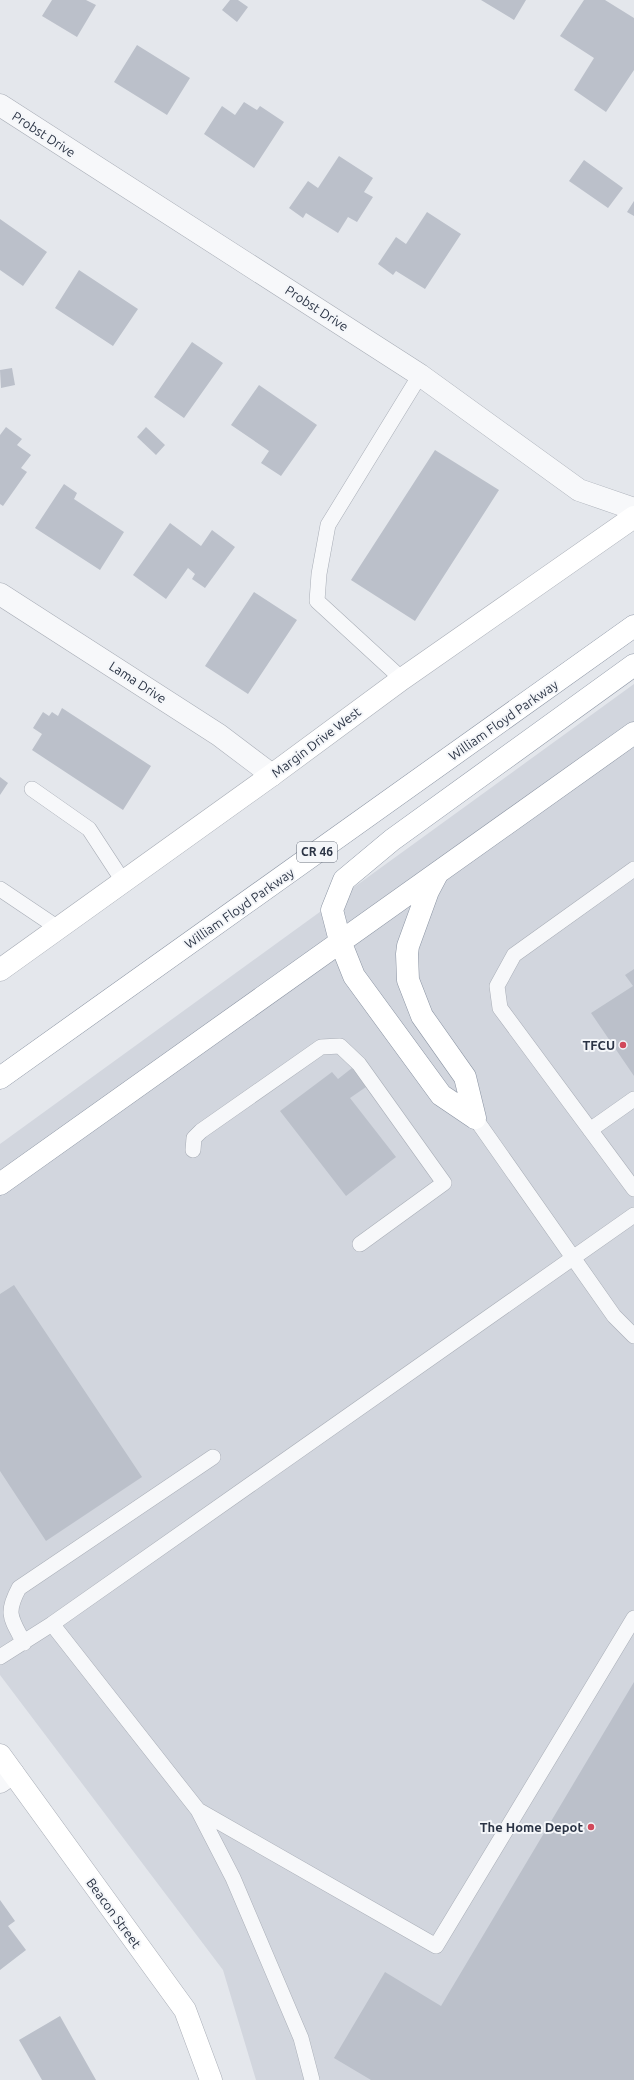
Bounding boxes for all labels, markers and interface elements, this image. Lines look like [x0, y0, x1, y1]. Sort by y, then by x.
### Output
street label: Probst Drive [10, 108, 78, 160]
street label: Probst Drive [283, 282, 351, 334]
street label: Lama Drive [107, 658, 169, 706]
street label: William Floyd Parkway [446, 677, 560, 763]
street label: Margin Drive West [269, 704, 363, 780]
road number: CR 46 [297, 842, 337, 862]
street label: William Floyd Parkway [182, 865, 296, 951]
place label: TFCU [583, 1038, 615, 1052]
marker: TFCU [618, 1040, 628, 1050]
place label: The Home Depot [480, 1820, 583, 1834]
marker: The Home Depot [586, 1822, 596, 1832]
street label: Beacon Street [84, 1876, 144, 1950]

